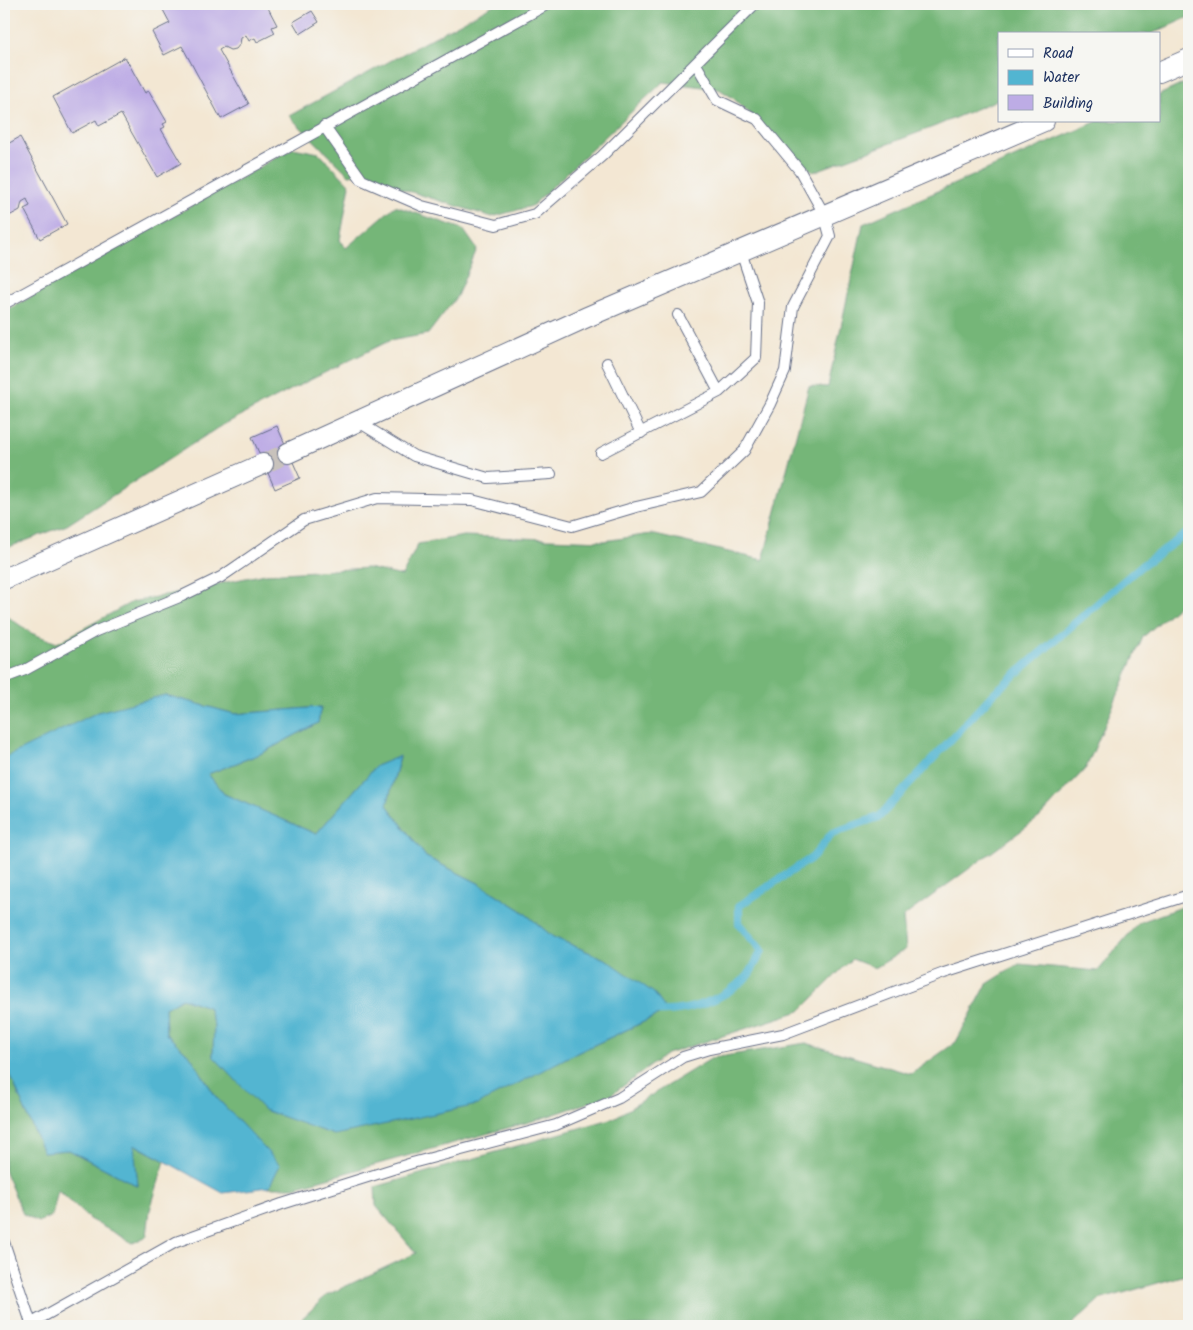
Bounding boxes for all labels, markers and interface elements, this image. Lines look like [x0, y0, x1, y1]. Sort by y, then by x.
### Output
legend [998, 32, 1160, 122]
text: Road [1043, 42, 1074, 66]
text: Water [1043, 66, 1080, 90]
text: Building [1043, 92, 1093, 116]

